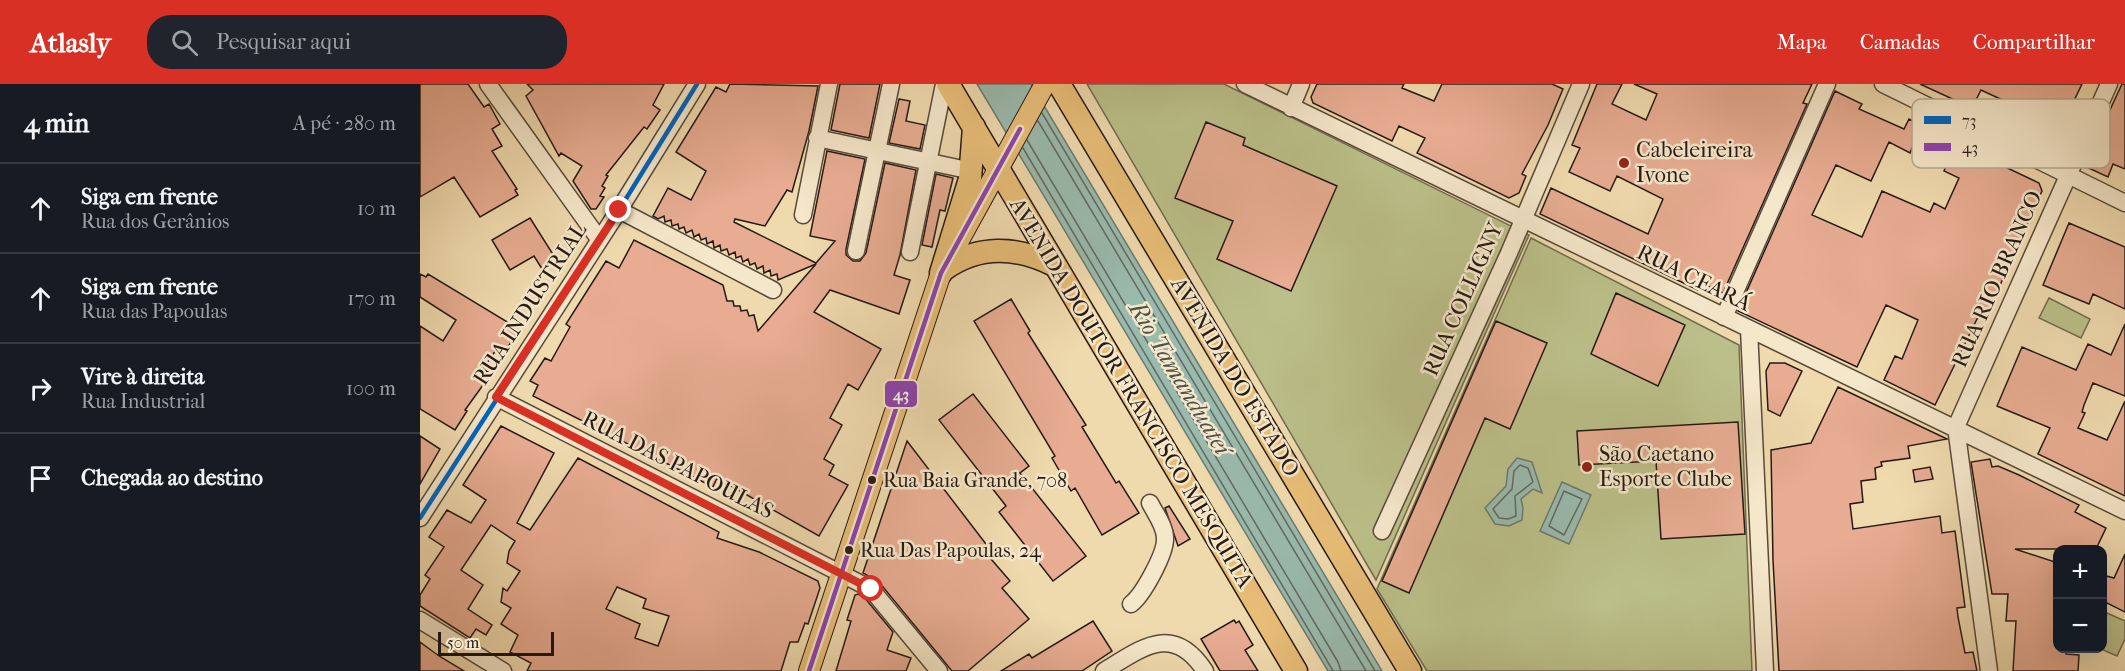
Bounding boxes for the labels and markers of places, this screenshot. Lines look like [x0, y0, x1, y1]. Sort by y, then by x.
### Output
place label: Cabeleireira Ivone [1636, 137, 1754, 188]
marker: Cabeleireira Ivone [1617, 156, 1631, 170]
place label: São Caetano Esporte Clube [1599, 441, 1732, 492]
marker: São Caetano Esporte Clube [1580, 460, 1594, 474]
place label: Rua Baia Grande, 708 [883, 469, 1067, 492]
marker: Rua Baia Grande, 708 [866, 474, 878, 486]
place label: Rua Das Papoulas, 24 [860, 539, 1042, 562]
marker: Rua Das Papoulas, 24 [843, 544, 855, 556]

